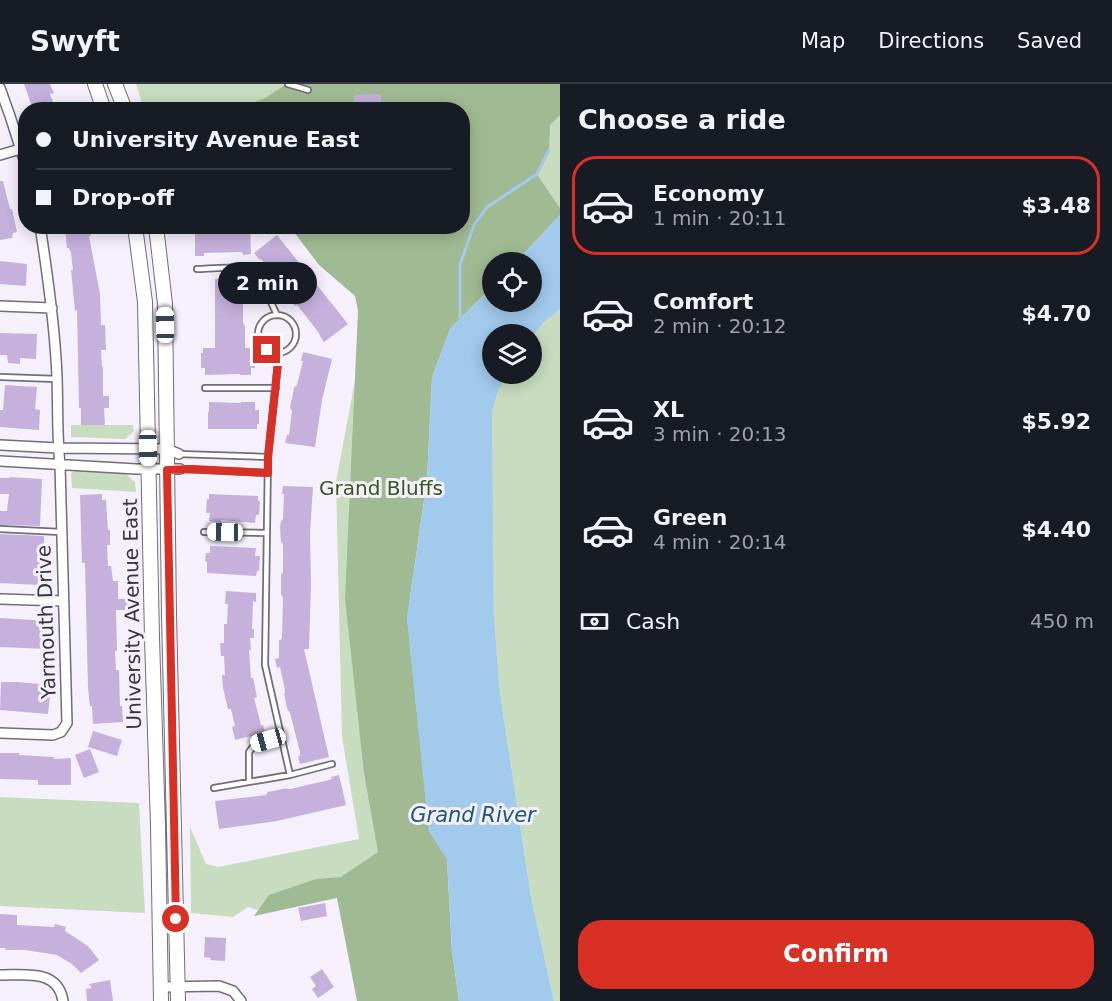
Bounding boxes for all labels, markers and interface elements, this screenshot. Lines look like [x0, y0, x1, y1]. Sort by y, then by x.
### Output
text: Swyft [30, 25, 120, 58]
text: Map [801, 29, 845, 53]
text: Directions [878, 29, 984, 53]
text: Saved [1017, 29, 1082, 53]
text: Choose a ride [578, 104, 786, 135]
text: University Avenue East [72, 127, 359, 152]
icon: car [581, 179, 635, 233]
text: Economy [653, 181, 764, 206]
text: Drop-off [72, 185, 174, 210]
text: $3.48 [1021, 193, 1091, 218]
text: 1 min · 20:11 [653, 206, 787, 230]
map controls [482, 252, 542, 384]
button: locate [482, 252, 542, 312]
callout: 2 min [218, 263, 316, 305]
text: 2 min [236, 271, 299, 295]
icon: car [581, 287, 635, 341]
text: Comfort [653, 289, 753, 314]
text: $4.70 [1021, 301, 1091, 326]
car [156, 307, 174, 343]
text: 2 min · 20:12 [653, 314, 787, 338]
button: layers [482, 324, 542, 384]
route end [253, 336, 280, 363]
icon: car [581, 395, 635, 449]
text: XL [653, 397, 684, 422]
text: $5.92 [1021, 409, 1091, 434]
text: 3 min · 20:13 [653, 422, 787, 446]
car [139, 430, 157, 466]
park label: Grand Bluffs [319, 476, 443, 500]
street label: University Avenue East [118, 498, 146, 730]
icon: car [581, 503, 635, 557]
text: Green [653, 505, 727, 530]
text: $4.40 [1021, 517, 1091, 542]
car [207, 523, 243, 541]
text: 4 min · 20:14 [653, 530, 787, 554]
street label: Yarmouth Drive [31, 545, 61, 700]
icon: cash [578, 605, 611, 638]
text: Cash [626, 609, 680, 634]
text: 450 m [1030, 609, 1094, 633]
car [248, 726, 288, 754]
water label: Grand River [410, 803, 537, 827]
route start [162, 905, 189, 932]
button: Confirm [578, 920, 1094, 989]

